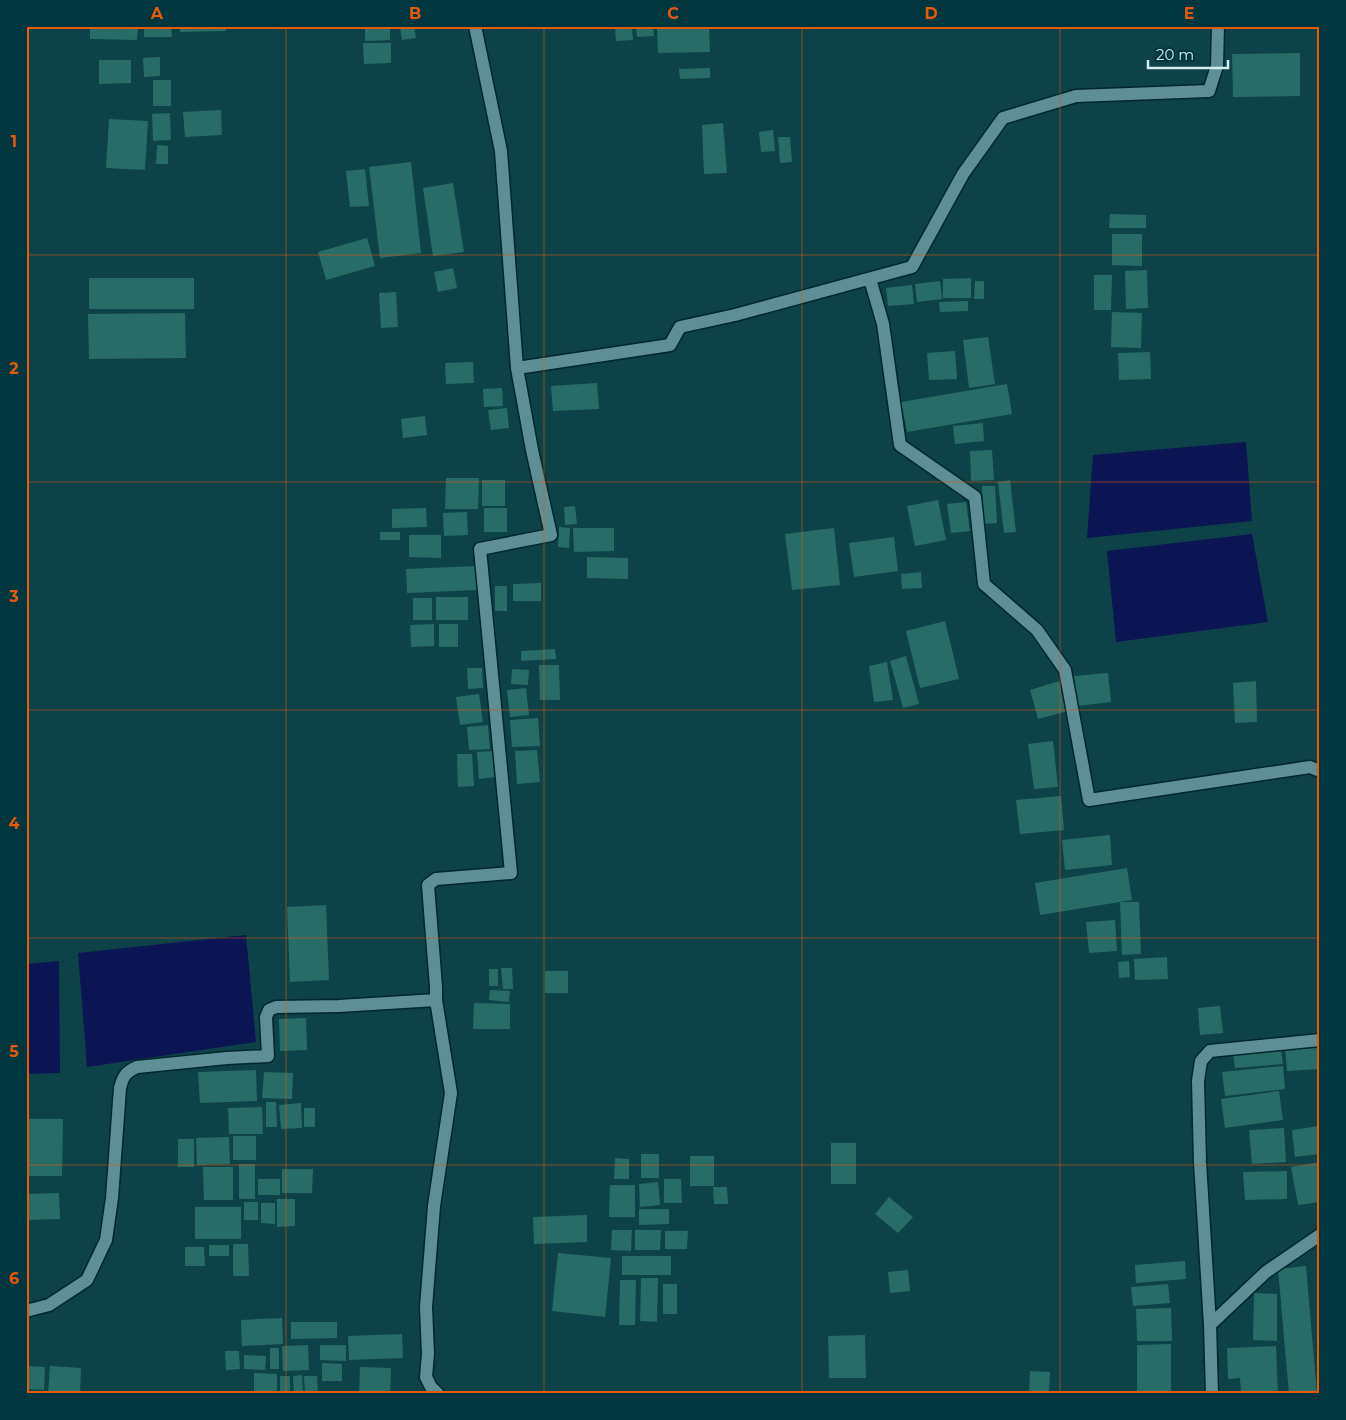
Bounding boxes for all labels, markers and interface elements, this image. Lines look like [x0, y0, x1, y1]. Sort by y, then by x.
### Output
text: A [150, 4, 164, 23]
text: B [409, 4, 421, 23]
text: C [667, 4, 679, 23]
text: D [924, 4, 938, 23]
text: E [1184, 4, 1194, 23]
scale bar [1148, 38, 1228, 70]
text: 20 m [1156, 45, 1194, 64]
text: 1 [11, 132, 17, 151]
text: 2 [9, 359, 19, 378]
text: 3 [8, 587, 19, 606]
text: 4 [8, 814, 20, 833]
text: 5 [9, 1042, 19, 1061]
text: 6 [9, 1269, 19, 1288]

